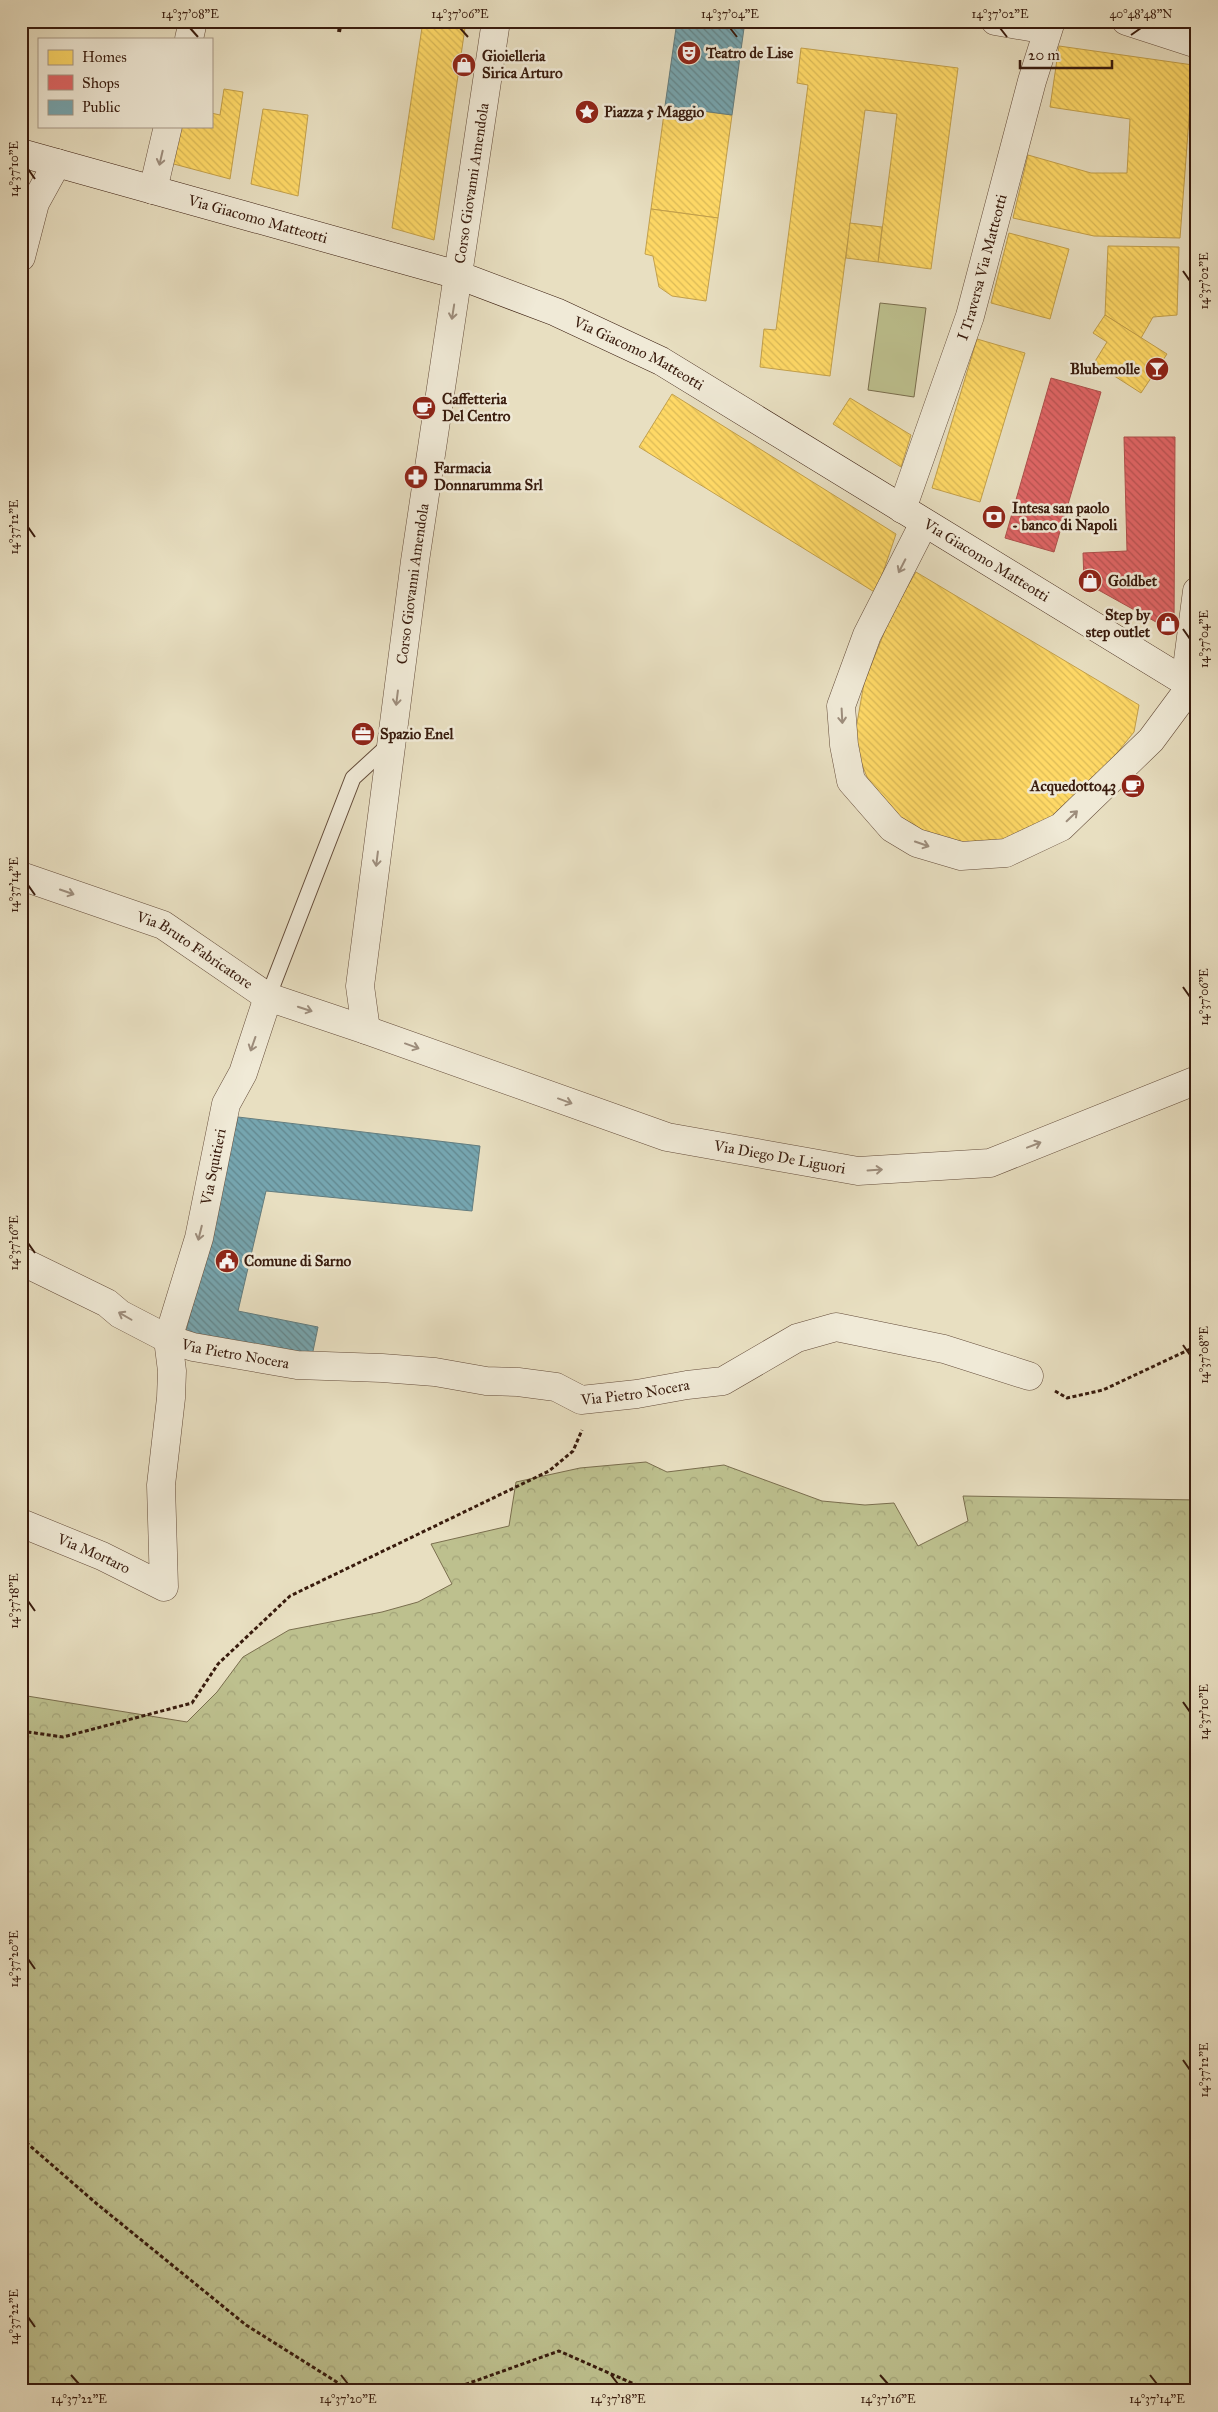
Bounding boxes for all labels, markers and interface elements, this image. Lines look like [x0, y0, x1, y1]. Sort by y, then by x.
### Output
text: 14°37'08"E [161, 7, 219, 21]
text: 14°37'06"E [431, 7, 489, 21]
text: 14°37'04"E [701, 7, 759, 21]
text: 14°37'02"E [971, 7, 1029, 21]
text: 40°48'48"N [1110, 7, 1172, 21]
legend [38, 38, 212, 128]
scale bar [1020, 38, 1113, 70]
theatre icon: Teatro de Lise [676, 40, 702, 66]
place label: Teatro de Lise [705, 44, 794, 62]
text: 20 m [1028, 46, 1060, 64]
place label: Gioielleria Sirica Arturo [482, 47, 563, 82]
text: Homes [82, 48, 127, 66]
shop icon: Gioielleria Sirica Arturo [451, 52, 477, 78]
text: Shops [82, 74, 120, 92]
text: Public [82, 98, 120, 116]
place icon: Piazza 5 Maggio [574, 99, 600, 125]
street label: Corso Giovanni Amendola [451, 101, 493, 265]
place label: Piazza 5 Maggio [604, 103, 705, 122]
text: 14°37'10"E [7, 141, 21, 197]
one-way arrow [156, 150, 165, 166]
street label: Via Giacomo Matteotti [185, 191, 330, 247]
street label: I Traversa Via Matteotti [953, 192, 1011, 343]
text: 14°37'02"E [1197, 252, 1211, 310]
one-way arrow [448, 303, 458, 319]
street label: Via Giacomo Matteotti [570, 312, 707, 394]
bar icon: Blubemolle [1144, 356, 1170, 382]
place label: Blubemolle [1070, 360, 1141, 378]
place label: Caffetteria Del Centro [442, 390, 511, 425]
cafe icon: Caffetteria Del Centro [411, 395, 437, 421]
place label: Farmacia Donnarumma Srl [434, 459, 544, 494]
pharmacy icon: Farmacia Donnarumma Srl [403, 464, 429, 490]
text: 14°37'12"E [7, 499, 21, 554]
place label: Intesa san paolo - banco di Napoli [1012, 499, 1118, 535]
street label: Corso Giovanni Amendola [393, 501, 433, 665]
bank icon: Intesa san paolo - banco di Napoli [981, 504, 1007, 530]
street label: Via Giacomo Matteotti [920, 514, 1053, 606]
one-way arrow [897, 558, 906, 573]
shop icon: Goldbet [1077, 568, 1103, 594]
place label: Goldbet [1108, 572, 1158, 590]
place label: Step by step outlet [1086, 606, 1151, 642]
text: 14°37'04"E [1197, 610, 1211, 668]
shop icon: Step by step outlet [1155, 611, 1181, 637]
one-way arrow [392, 689, 402, 705]
one-way arrow [837, 708, 846, 724]
office icon: Spazio Enel [350, 721, 376, 747]
place label: Spazio Enel [380, 725, 454, 744]
cafe icon: Acquedotto43 [1120, 773, 1146, 799]
place label: Acquedotto43 [1029, 777, 1116, 796]
one-way arrow [1066, 810, 1079, 822]
one-way arrow [914, 840, 929, 849]
one-way arrow [372, 851, 382, 867]
text: 14°37'14"E [7, 857, 21, 913]
one-way arrow [59, 888, 75, 897]
street label: Via Bruto Fabricatore [133, 907, 256, 993]
text: 14°37'06"E [1197, 968, 1211, 1026]
one-way arrow [296, 1005, 312, 1015]
one-way arrow [248, 1036, 258, 1052]
one-way arrow [404, 1042, 419, 1051]
one-way arrow [557, 1097, 572, 1106]
street label: Via Squitieri [197, 1127, 230, 1207]
street label: Via Diego De Liguori [712, 1136, 847, 1178]
one-way arrow [1026, 1140, 1042, 1149]
one-way arrow [867, 1165, 883, 1175]
text: 14°37'16"E [7, 1215, 21, 1271]
one-way arrow [195, 1224, 204, 1240]
public building icon: Comune di Sarno [214, 1248, 240, 1274]
place label: Comune di Sarno [244, 1252, 352, 1270]
one-way arrow [119, 1311, 133, 1321]
text: 14°37'08"E [1197, 1326, 1211, 1384]
street label: Via Pietro Nocera [178, 1335, 291, 1373]
street label: Via Pietro Nocera [579, 1376, 692, 1409]
street label: Via Mortaro [54, 1529, 133, 1578]
text: 14°37'18"E [7, 1573, 21, 1629]
text: 14°37'10"E [1197, 1684, 1211, 1740]
text: 14°37'20"E [7, 1930, 21, 1988]
text: 14°37'12"E [1197, 2042, 1211, 2097]
text: 14°37'22"E [7, 2289, 21, 2345]
text: 14°37'22"E [51, 2392, 107, 2406]
text: 14°37'20"E [319, 2392, 377, 2406]
text: 14°37'18"E [590, 2392, 646, 2406]
text: 14°37'16"E [860, 2392, 916, 2406]
text: 14°37'14"E [1129, 2392, 1185, 2406]

